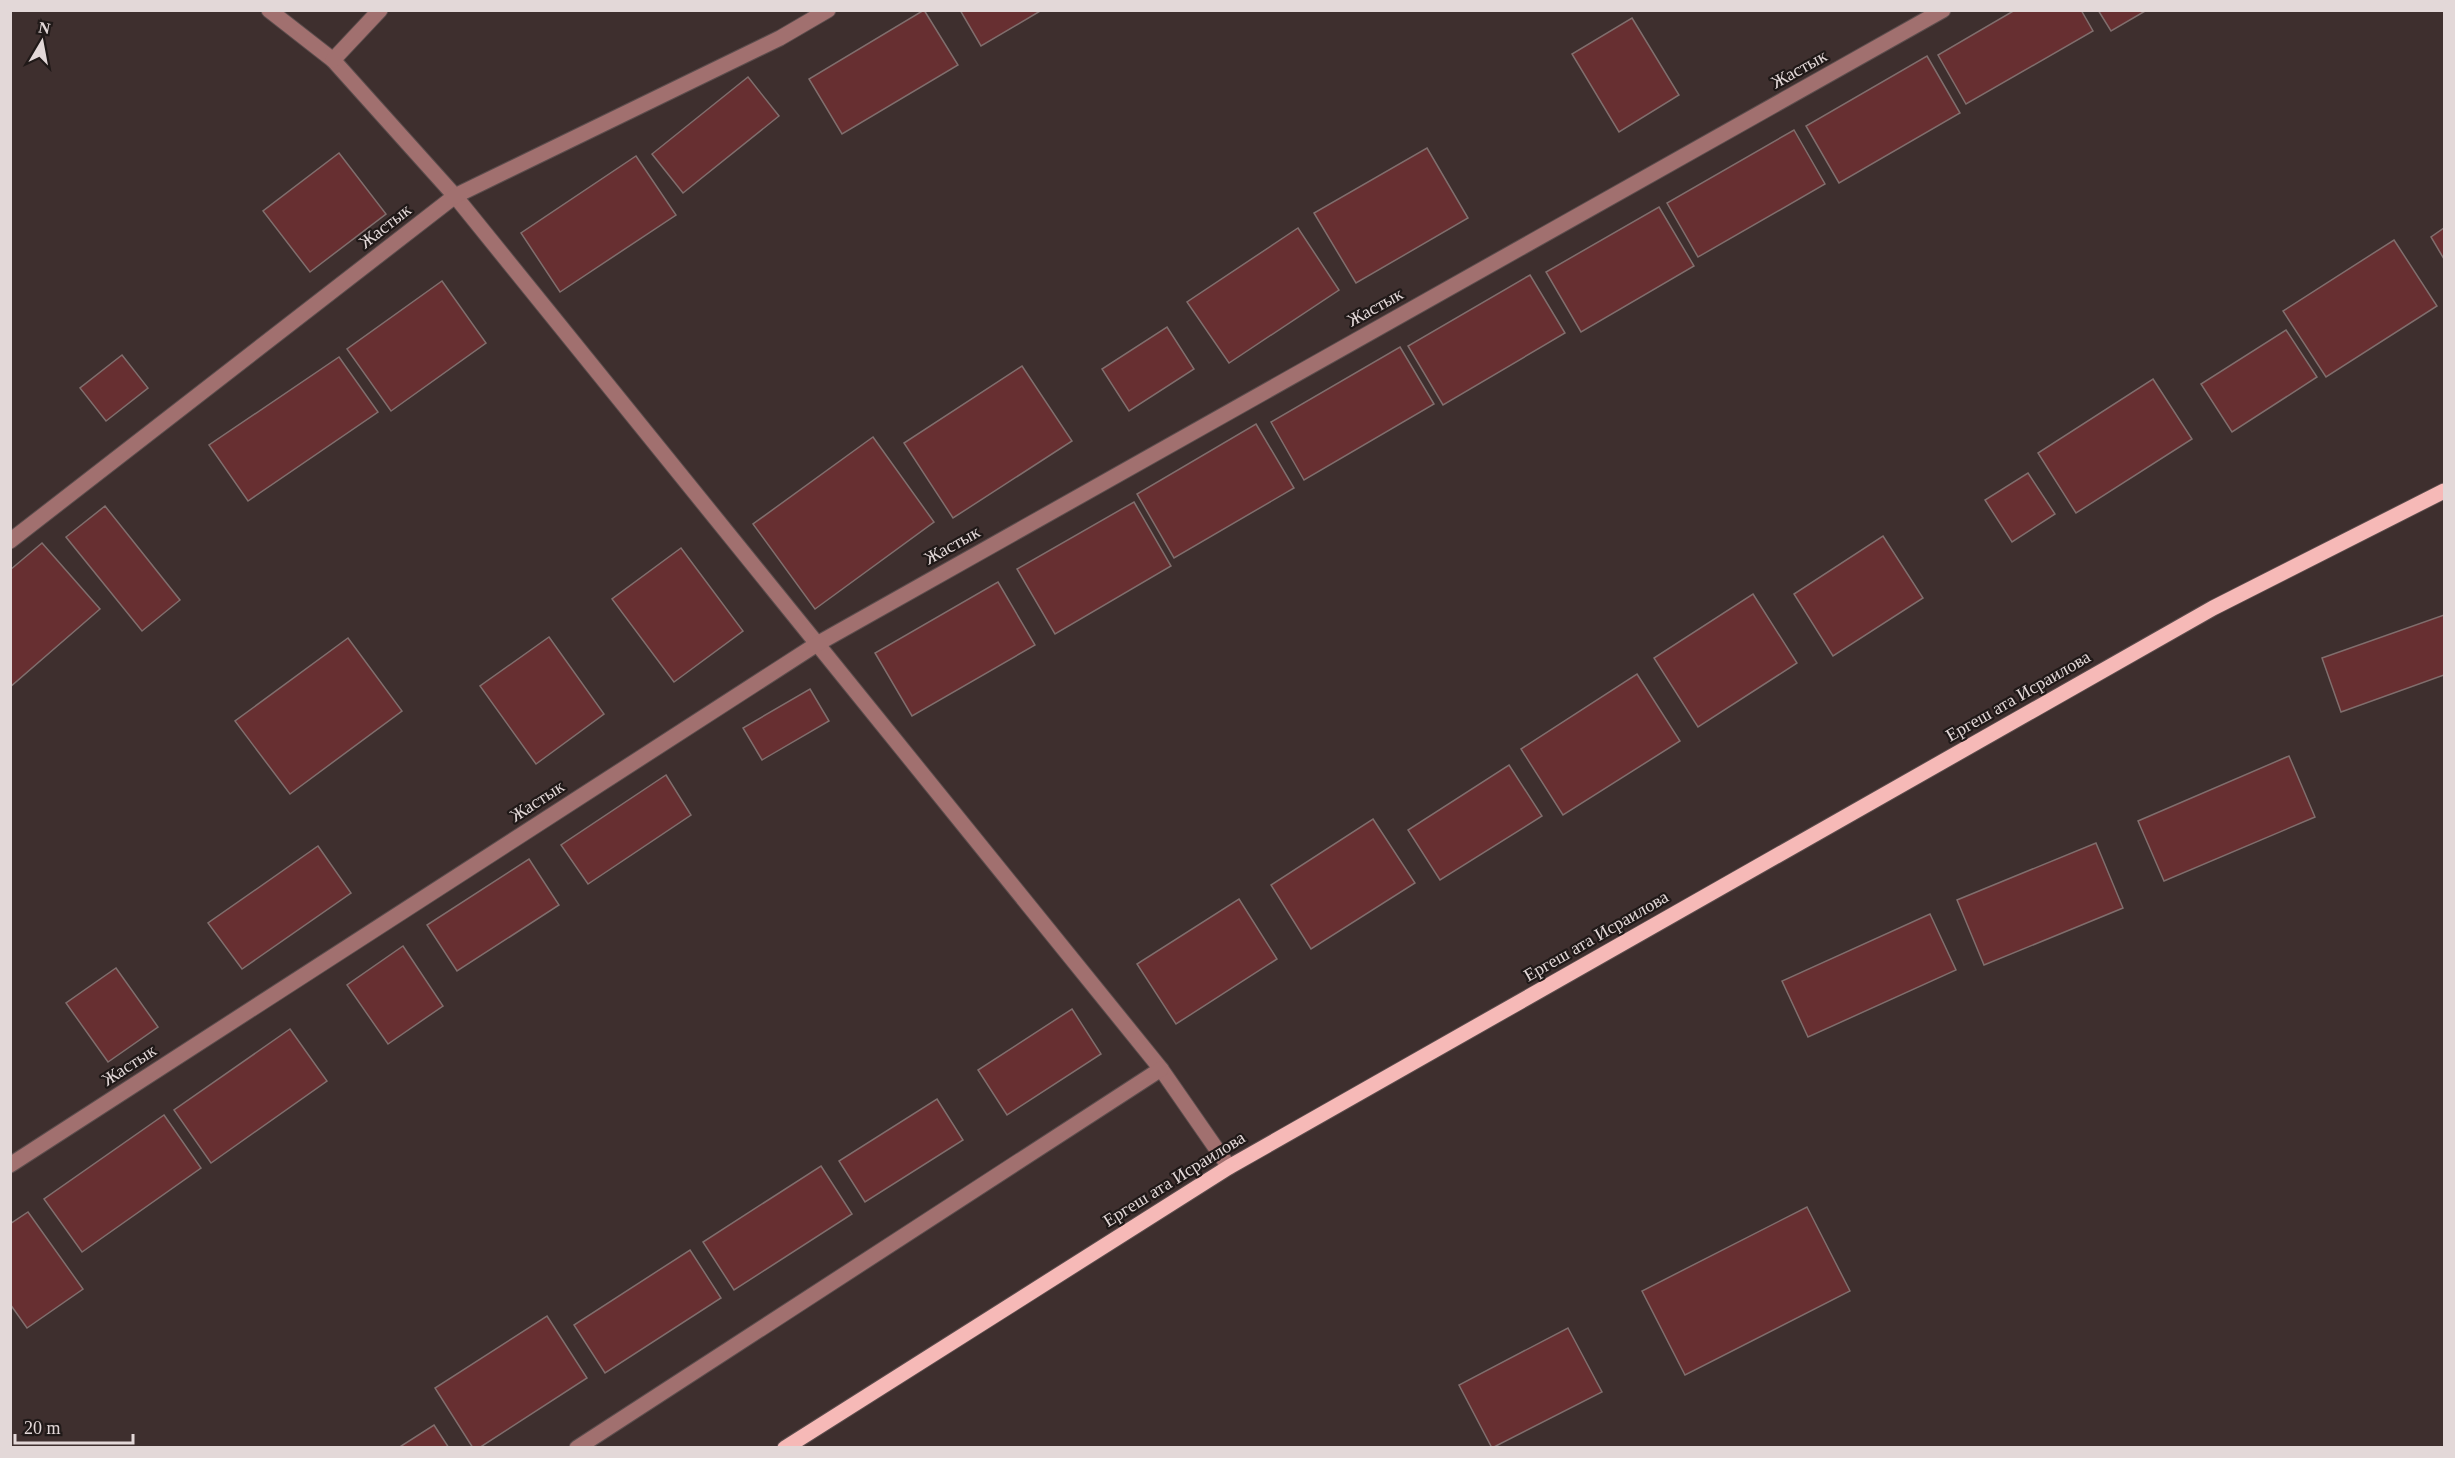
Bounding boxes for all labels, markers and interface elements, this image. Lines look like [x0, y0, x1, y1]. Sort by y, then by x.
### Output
north arrow [12, 12, 72, 72]
text: N [37, 18, 52, 37]
street label: Жастык [1768, 46, 1830, 92]
street label: Жастык [355, 199, 415, 252]
street label: Жастык [1344, 284, 1406, 330]
street label: Жастык [921, 522, 983, 568]
street label: Ергеш ата Исраилова [1942, 646, 2094, 746]
street label: Жастык [506, 776, 568, 826]
street label: Ергеш ата Исраилова [1520, 886, 1672, 986]
street label: Жастык [98, 1040, 160, 1090]
street label: Ергеш ата Исраилова [1099, 1127, 1249, 1231]
scale bar [15, 1407, 134, 1445]
text: 20 m [24, 1418, 61, 1438]

